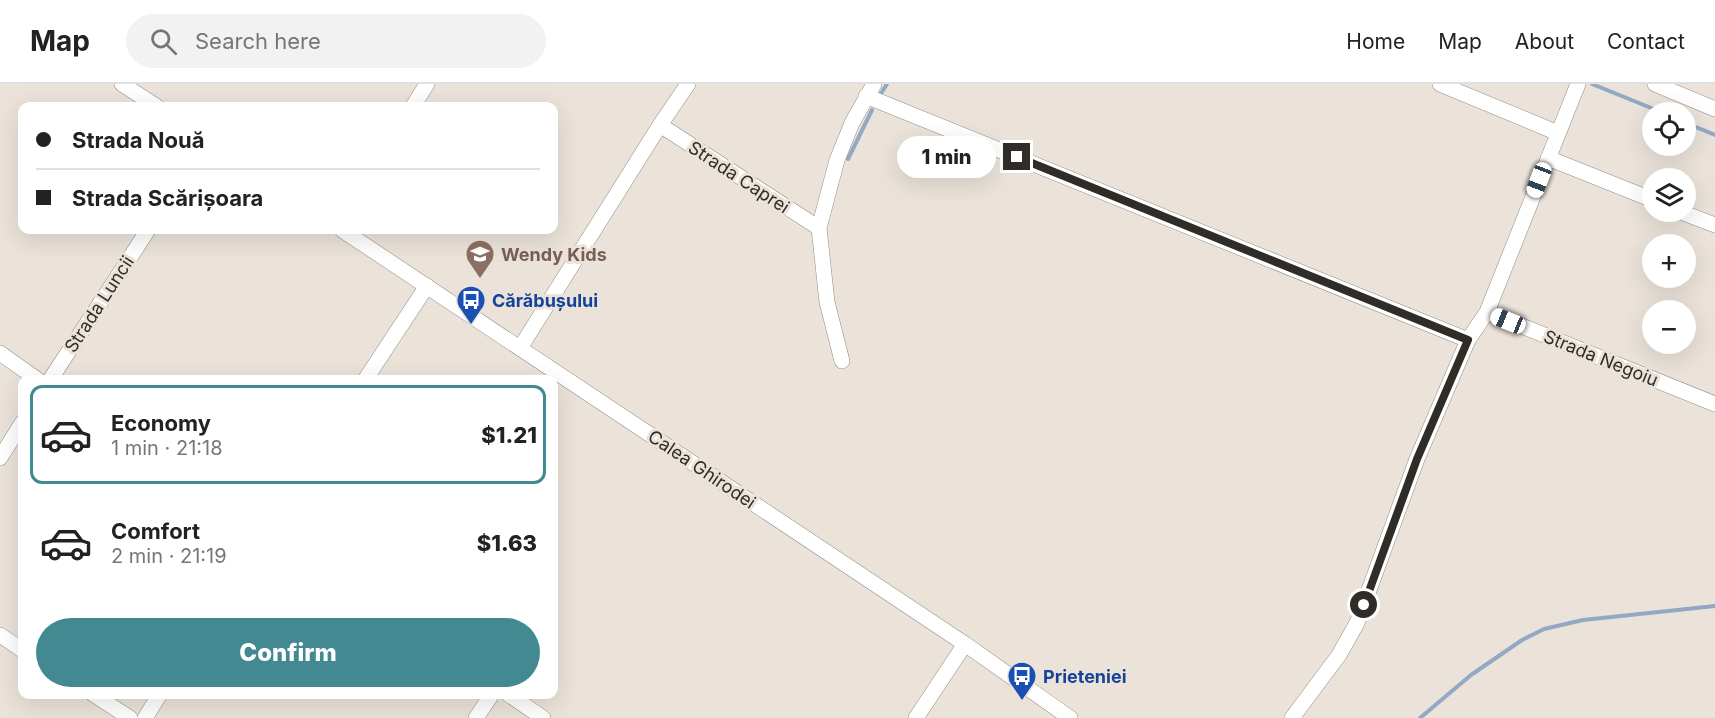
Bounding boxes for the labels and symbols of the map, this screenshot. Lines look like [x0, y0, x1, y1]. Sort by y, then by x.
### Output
callout: 1 min [897, 136, 996, 178]
street label: Strada Caprei [685, 137, 793, 217]
route end [1003, 143, 1030, 170]
car [1524, 160, 1554, 200]
school or university icon: Wendy Kids [464, 238, 496, 280]
place label: Wendy Kids [501, 244, 607, 265]
street label: Strada Luncii [60, 252, 138, 356]
bus stop icon: Cărăbușului [455, 284, 487, 326]
place label: Cărăbușului [492, 290, 598, 311]
car [1488, 306, 1528, 336]
street label: Strada Negoiu [1541, 326, 1661, 390]
street label: Calea Ghirodei [644, 425, 760, 513]
route start [1350, 591, 1377, 618]
bus stop icon: Prieteniei [1006, 660, 1038, 702]
place label: Prieteniei [1043, 666, 1127, 687]

